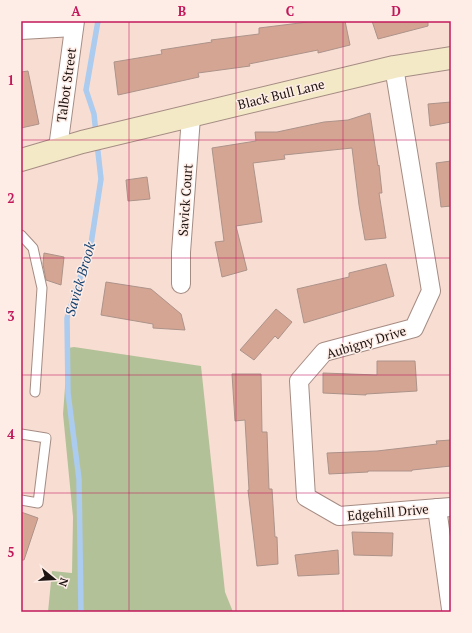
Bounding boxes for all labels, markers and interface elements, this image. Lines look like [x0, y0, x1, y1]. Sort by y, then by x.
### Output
text: A [71, 2, 81, 20]
text: B [178, 2, 186, 20]
text: C [286, 2, 294, 20]
text: D [391, 2, 401, 20]
street label: Talbot Street [52, 46, 80, 123]
text: 1 [7, 71, 15, 89]
street label: Black Bull Lane [236, 75, 326, 113]
street label: Savick Court [173, 163, 197, 237]
text: 2 [7, 189, 15, 207]
water label: Savick Brook [60, 239, 99, 318]
text: 3 [7, 307, 15, 325]
street label: Aubigny Drive [324, 321, 408, 363]
text: 4 [7, 425, 15, 443]
street label: Edgehill Drive [347, 499, 429, 525]
text: 5 [7, 543, 15, 561]
north arrow [34, 559, 74, 599]
text: N [55, 576, 71, 589]

